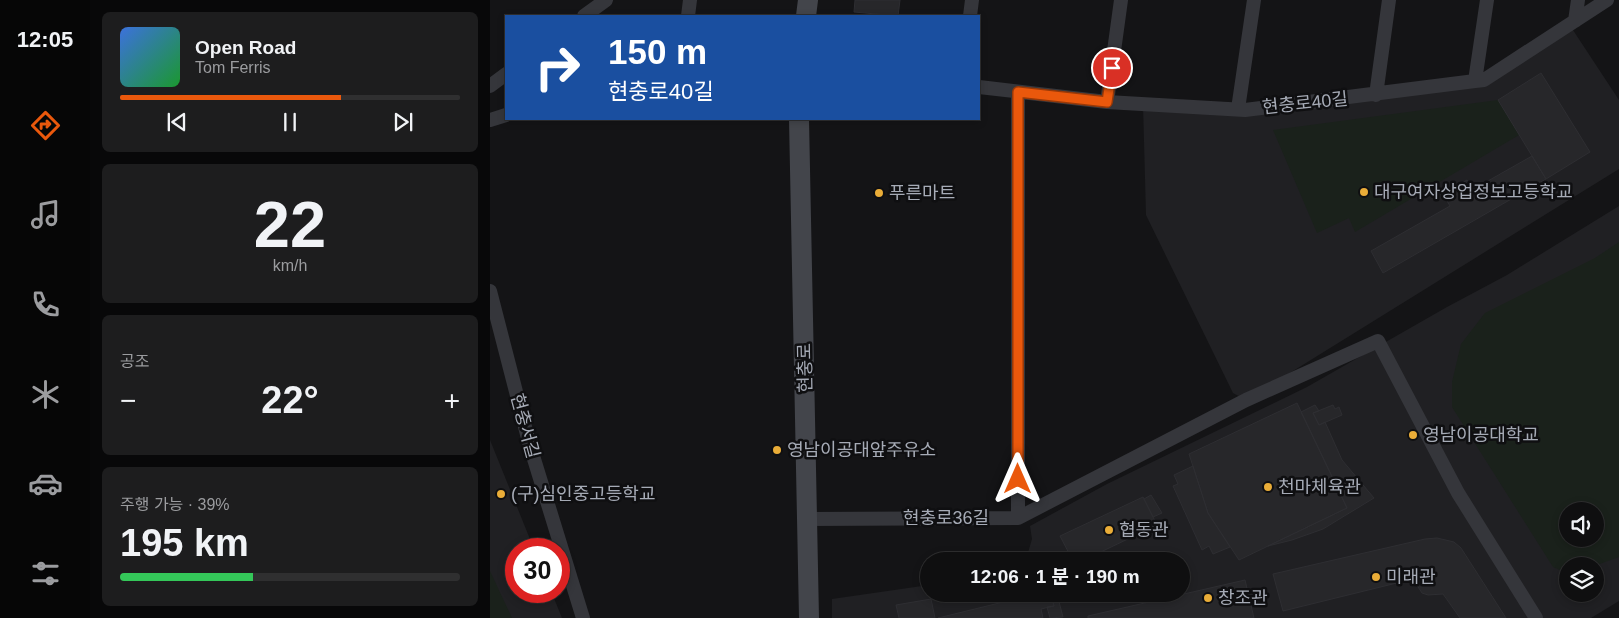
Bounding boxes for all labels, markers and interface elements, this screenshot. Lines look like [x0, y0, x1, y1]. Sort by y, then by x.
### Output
text: 12:05 [17, 27, 73, 52]
text: 150 m [608, 32, 707, 71]
icon: right [525, 35, 590, 100]
text: Open Road [195, 37, 296, 58]
pin [1091, 47, 1133, 89]
icon: arrive [1098, 54, 1126, 82]
text: Tom Ferris [195, 59, 271, 76]
text: 현충로40길 [608, 79, 713, 104]
street label: 현충로40길 [1261, 89, 1349, 117]
icon: directions [28, 108, 63, 143]
icon: previous [163, 108, 191, 136]
icon: pause [276, 108, 304, 136]
icon: next [389, 108, 417, 136]
place label: 대구여자상업정보고등학교 [1374, 182, 1573, 202]
place label: 푸른마트 [889, 183, 955, 203]
marker: 대구여자상업정보고등학교 [1358, 186, 1370, 198]
marker: 푸른마트 [873, 187, 885, 199]
text: 22 [254, 188, 326, 261]
icon: music [28, 197, 63, 232]
text: km/h [273, 257, 307, 274]
icon: phone [28, 287, 63, 322]
street label: 현충로 [795, 343, 815, 393]
text: 공조 [120, 353, 149, 370]
icon: climate [28, 377, 63, 412]
text: 22° [261, 379, 319, 421]
text: − [120, 385, 136, 416]
text: + [444, 385, 460, 416]
street label: 현충서길 [507, 391, 543, 461]
place label: 영남이공대학교 [1423, 425, 1539, 445]
marker: 영남이공대학교 [1407, 429, 1419, 441]
place label: 영남이공대앞주유소 [787, 440, 936, 460]
marker: 영남이공대앞주유소 [771, 444, 783, 456]
position arrow [991, 452, 1043, 504]
icon: car [28, 466, 63, 501]
place label: 천마체육관 [1278, 477, 1361, 497]
marker: 천마체육관 [1262, 481, 1274, 493]
place label: (구)심인중고등학교 [511, 484, 655, 504]
marker: (구)심인중고등학교 [495, 488, 507, 500]
text: 주행 가능 · 39% [120, 496, 230, 513]
map controls [1559, 502, 1604, 602]
button: sound [1559, 502, 1604, 547]
street label: 현충로36길 [903, 508, 989, 528]
place label: 협동관 [1119, 520, 1169, 540]
text: 195 km [120, 522, 249, 564]
marker: 협동관 [1103, 524, 1115, 536]
speed limit sign: 30 [505, 538, 570, 603]
icon: filters [28, 556, 63, 591]
button: layers [1559, 557, 1604, 602]
text: 12:06 · 1 분 · 190 m [970, 566, 1140, 587]
place label: 미래관 [1386, 567, 1436, 587]
marker: 미래관 [1370, 571, 1382, 583]
place label: 창조관 [1218, 588, 1268, 608]
marker: 창조관 [1202, 592, 1214, 604]

